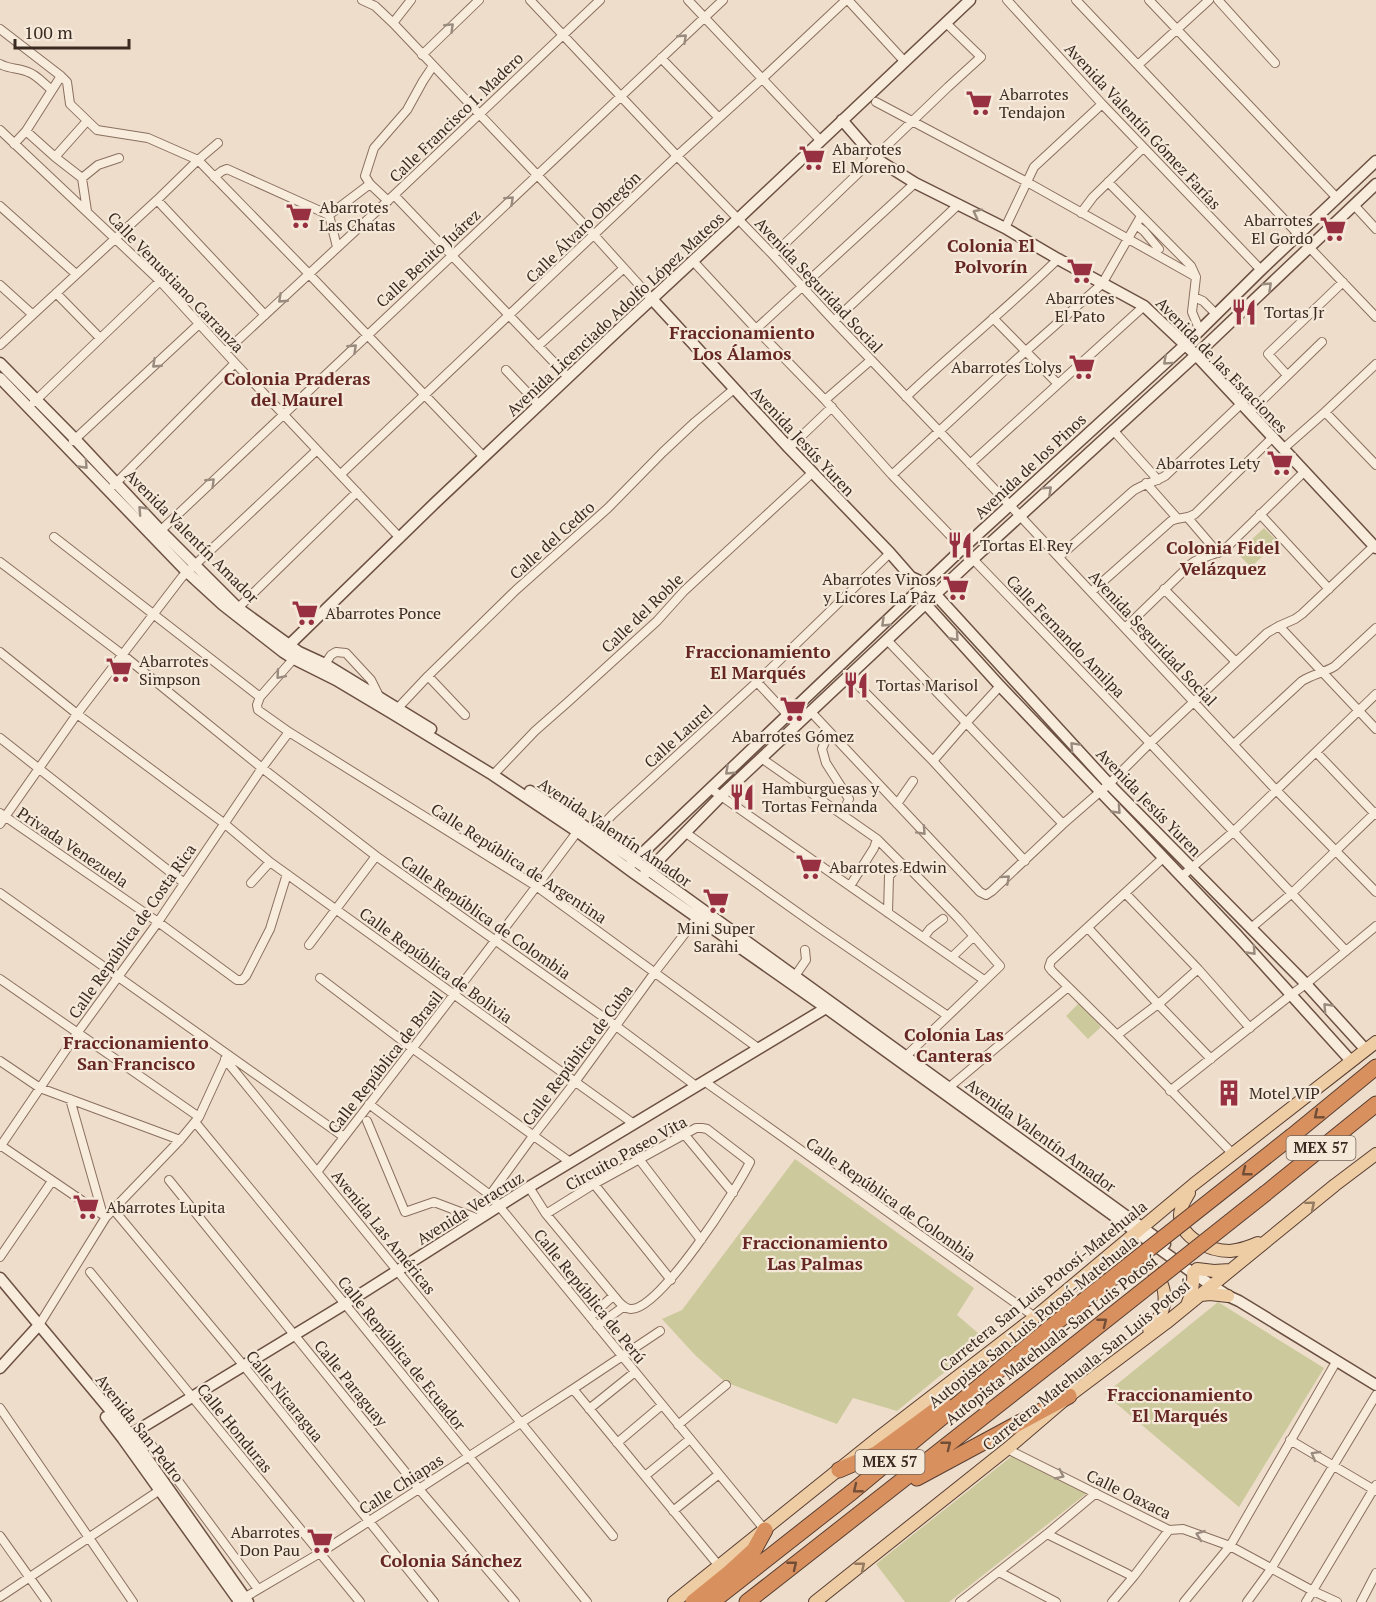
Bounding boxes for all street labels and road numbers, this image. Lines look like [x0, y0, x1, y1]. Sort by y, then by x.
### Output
street label: Avenida Valentín Gómez Farías [1060, 38, 1226, 214]
street label: Calle Francisco I. Madero [384, 47, 528, 187]
street label: Calle Álvaro Obregón [521, 166, 646, 288]
street label: Calle Benito Juárez [371, 204, 485, 312]
street label: Calle Venustiano Carranza [103, 207, 249, 357]
street label: Avenida Licenciado Adolfo López Mateos [501, 207, 729, 421]
street label: Avenida Seguridad Social [750, 212, 888, 358]
street label: Avenida de las Estaciones [1151, 292, 1293, 438]
street label: Avenida Jesús Yuren [746, 381, 860, 501]
street label: Avenida de los Pinos [969, 408, 1091, 524]
street label: Avenida Valentín Amador [120, 464, 264, 608]
street label: Calle del Cedro [505, 496, 599, 584]
street label: Avenida Seguridad Social [1084, 565, 1222, 711]
street label: Calle del Roble [596, 568, 688, 658]
street label: Calle Fernando Amilpa [1002, 570, 1130, 702]
street label: Calle Laurel [639, 699, 717, 773]
street label: Avenida Jesús Yuren [1091, 743, 1207, 861]
street label: Avenida Valentín Amador [534, 772, 697, 892]
street label: Calle República de Argentina [427, 798, 611, 928]
street label: Privada Venezuela [13, 802, 133, 892]
street label: Calle República de Costa Rica [63, 839, 201, 1023]
street label: Calle República de Colombia [397, 850, 575, 984]
street label: Calle República de Bolivia [355, 902, 517, 1028]
street label: Calle República de Cuba [517, 980, 637, 1130]
street label: Calle República de Brasil [322, 986, 448, 1138]
street label: Avenida Valentín Amador [961, 1073, 1121, 1198]
street label: Circuito Paseo Vita [561, 1110, 691, 1196]
street label: Calle República de Colombia [802, 1132, 980, 1266]
road number: MEX 57 [1286, 1136, 1356, 1160]
street label: Avenida Las Américas [327, 1165, 441, 1299]
street label: Avenida Veracruz [412, 1166, 528, 1250]
street label: Carretera San Luis Potosí-Matehuala [935, 1195, 1151, 1377]
street label: Calle República de Perú [529, 1224, 651, 1368]
street label: Autopista San Luis Potosí-Matehuala [924, 1229, 1142, 1413]
street label: Autopista Matehuala-San Luis Potosí [940, 1250, 1162, 1430]
street label: Calle República de Ecuador [333, 1271, 472, 1435]
street label: Carretera Matehuala-San Luis Potosí [978, 1274, 1194, 1456]
street label: Calle Paraguay [309, 1335, 393, 1432]
street label: Calle Nicaragua [241, 1346, 329, 1446]
street label: Avenida San Pedro [91, 1369, 189, 1487]
street label: Calle Honduras [192, 1379, 278, 1477]
street label: Calle Chiapas [354, 1448, 448, 1520]
road number: MEX 57 [856, 1450, 924, 1474]
street label: Calle Oaxaca [1083, 1464, 1175, 1524]

